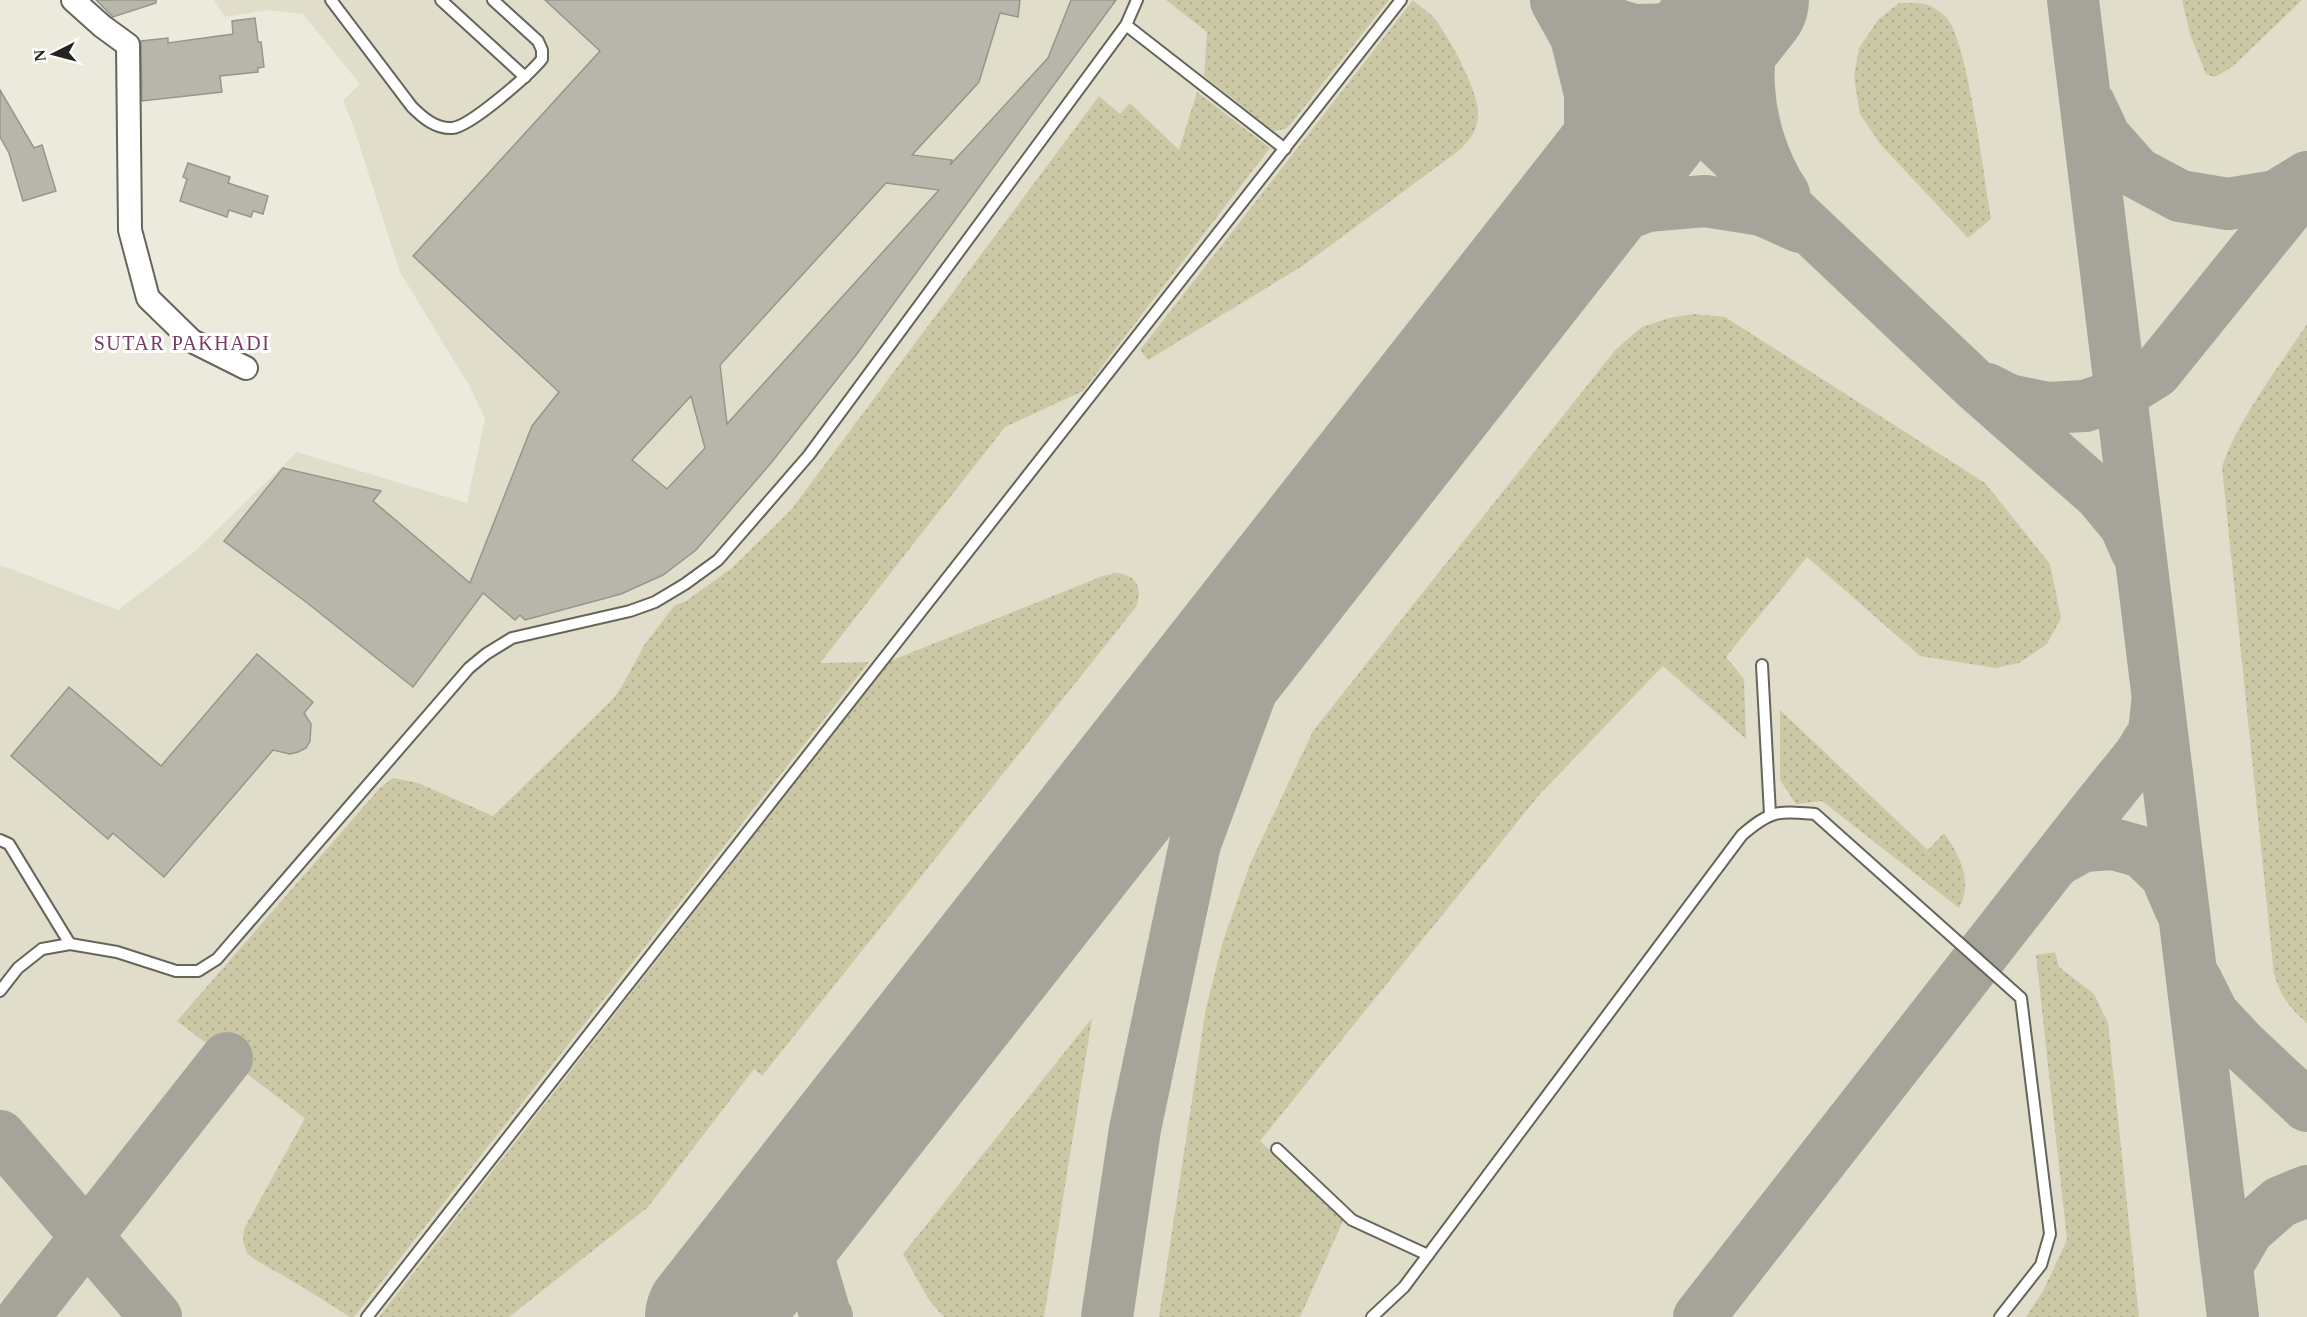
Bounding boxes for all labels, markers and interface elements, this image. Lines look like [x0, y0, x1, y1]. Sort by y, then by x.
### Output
north arrow [24, 24, 84, 84]
text: N [30, 48, 49, 62]
district label: SUTAR PAKHADI [94, 332, 270, 354]

